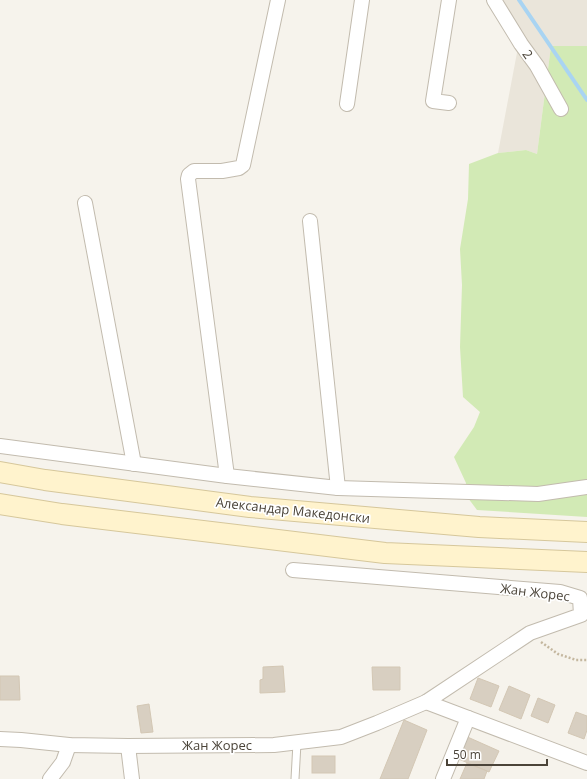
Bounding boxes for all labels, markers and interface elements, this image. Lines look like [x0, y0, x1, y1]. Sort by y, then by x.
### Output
street label: 2 [519, 46, 537, 62]
street label: Александар Македонски [215, 493, 371, 527]
street label: Жан Жорес [499, 579, 571, 605]
street label: Жан Жорес [182, 736, 252, 754]
scale bar [447, 741, 547, 767]
text: 50 m [453, 746, 481, 763]

